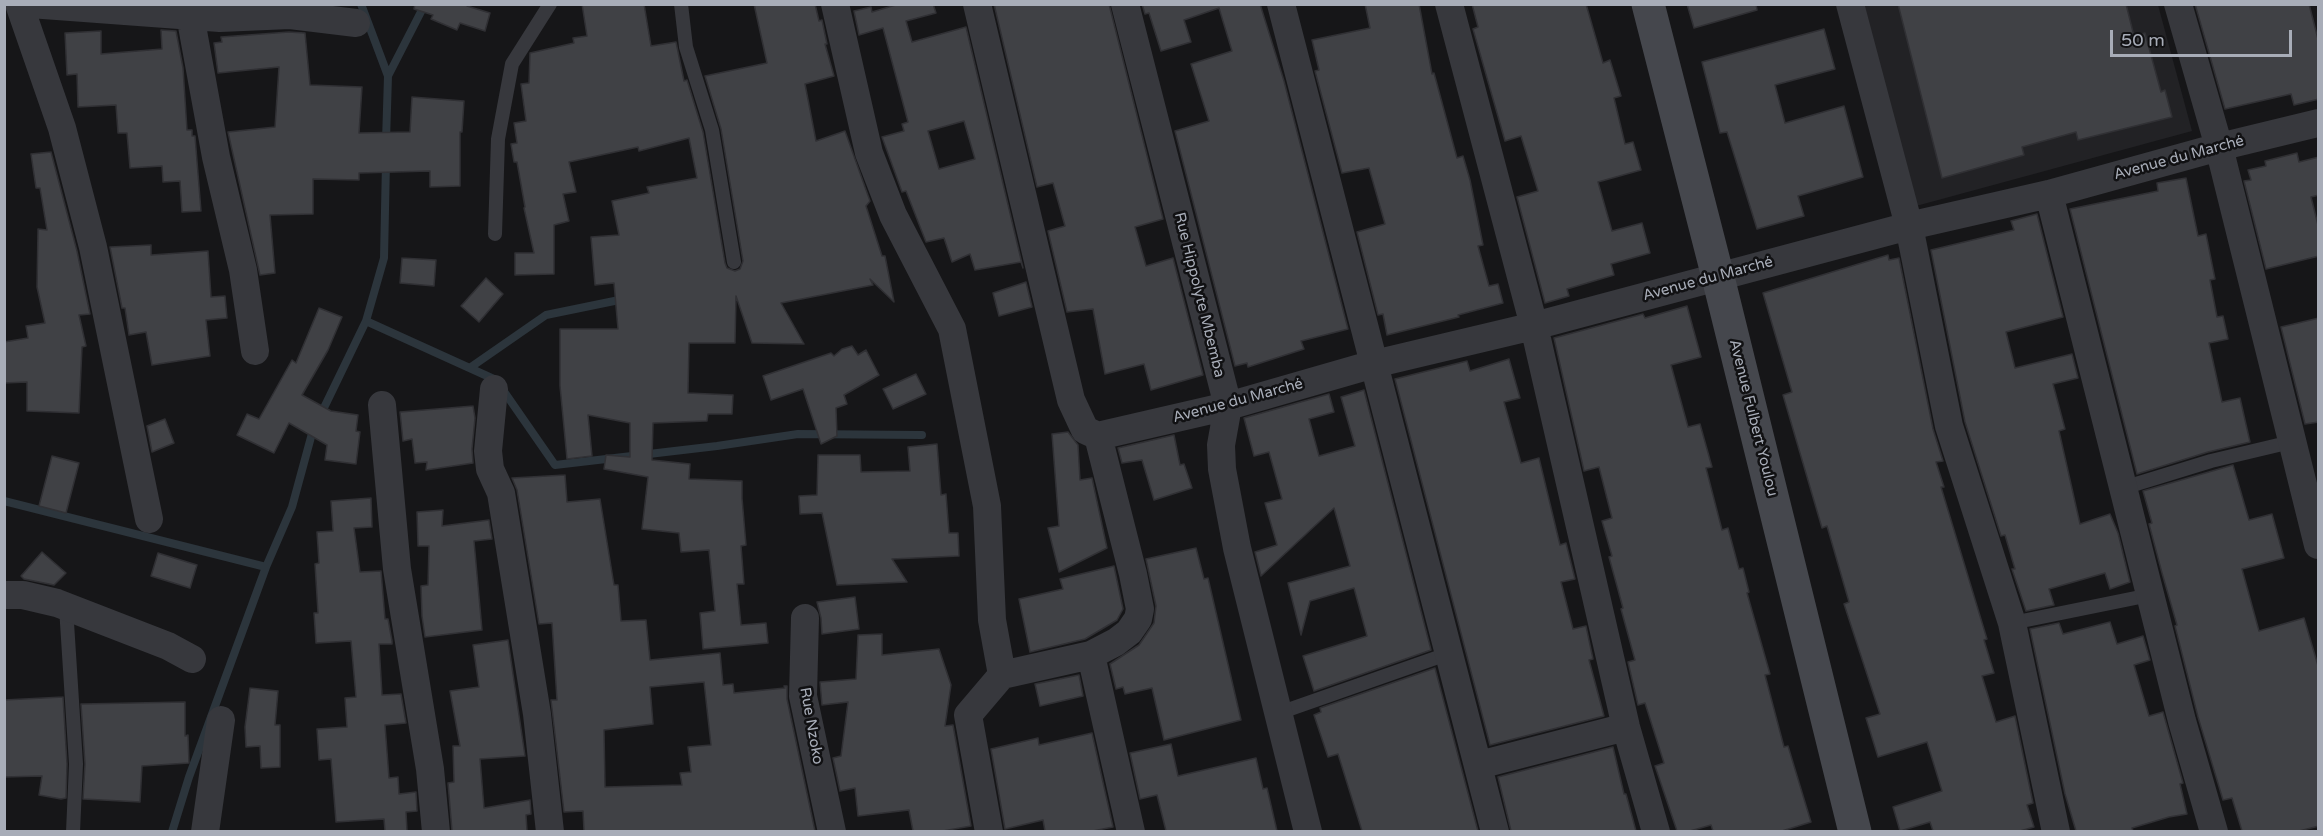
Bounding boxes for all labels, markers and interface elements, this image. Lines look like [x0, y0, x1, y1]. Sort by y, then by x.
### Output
scale bar [2113, 18, 2294, 56]
text: 50 m [2121, 29, 2165, 51]
street label: Avenue du Marché [2112, 132, 2246, 184]
street label: Rue Hippolyte Mbemba [1170, 211, 1228, 379]
street label: Avenue du Marché [1641, 253, 1775, 305]
street label: Avenue Fulbert Youlou [1725, 338, 1781, 498]
street label: Avenue du Marché [1171, 375, 1305, 427]
street label: Rue Nzoko [795, 686, 827, 766]

